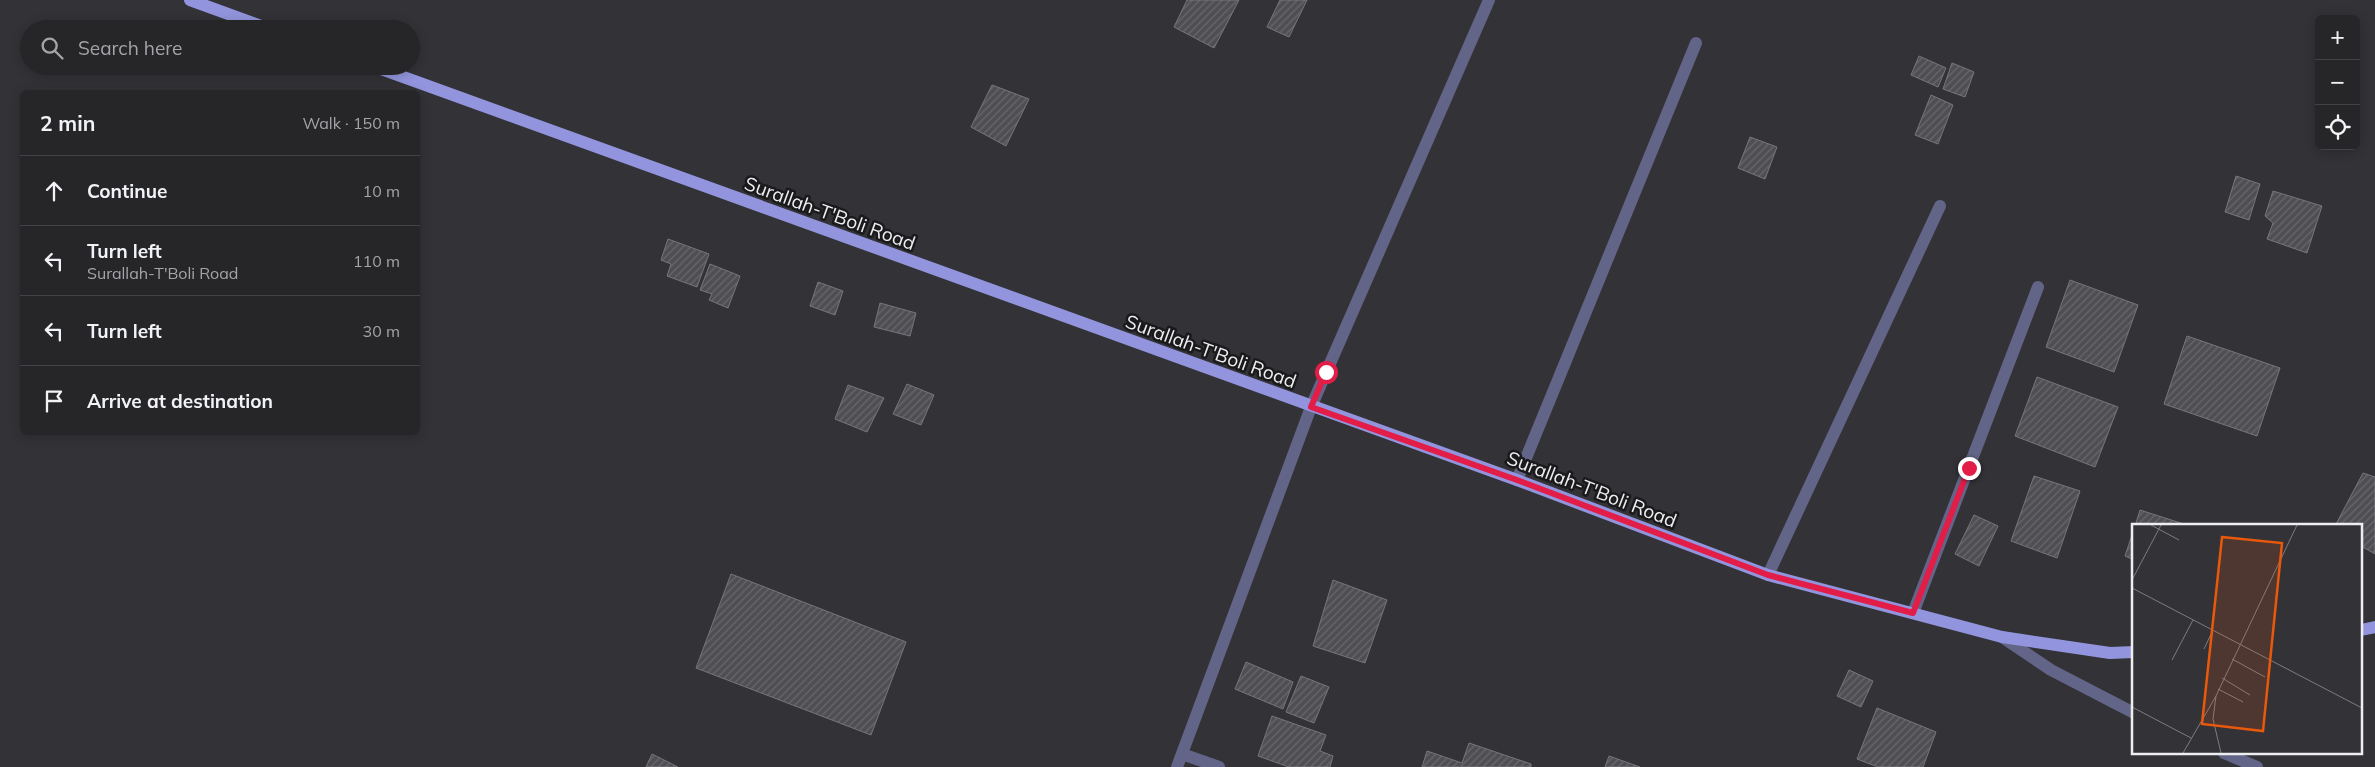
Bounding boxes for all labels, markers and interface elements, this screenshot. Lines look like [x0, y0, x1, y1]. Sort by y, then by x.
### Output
map controls [2315, 15, 2360, 150]
button: + [2315, 15, 2360, 60]
search box [20, 20, 420, 75]
icon: search [38, 34, 66, 62]
text: Search here [78, 36, 182, 60]
button: − [2315, 60, 2360, 105]
button: locate [2315, 105, 2360, 150]
text: 2 min [40, 110, 95, 136]
text: Walk · 150 m [302, 113, 400, 133]
street label: Surallah-T'Boli Road [741, 171, 919, 255]
icon: ahead [40, 177, 68, 205]
text: Continue [87, 179, 167, 203]
text: 10 m [363, 181, 400, 201]
text: Turn left [87, 239, 162, 263]
icon: left [40, 247, 68, 275]
text: 110 m [353, 251, 400, 271]
text: Surallah-T'Boli Road [87, 263, 238, 283]
street label: Surallah-T'Boli Road [1122, 309, 1300, 393]
icon: left [40, 317, 68, 345]
text: Turn left [87, 319, 162, 343]
text: 30 m [363, 321, 400, 341]
route start [1315, 361, 1338, 384]
icon: arrive [40, 387, 68, 415]
text: Arrive at destination [87, 389, 273, 413]
street label: Surallah-T'Boli Road [1504, 446, 1680, 532]
route end [1958, 457, 1981, 480]
inset map [2132, 524, 2362, 754]

